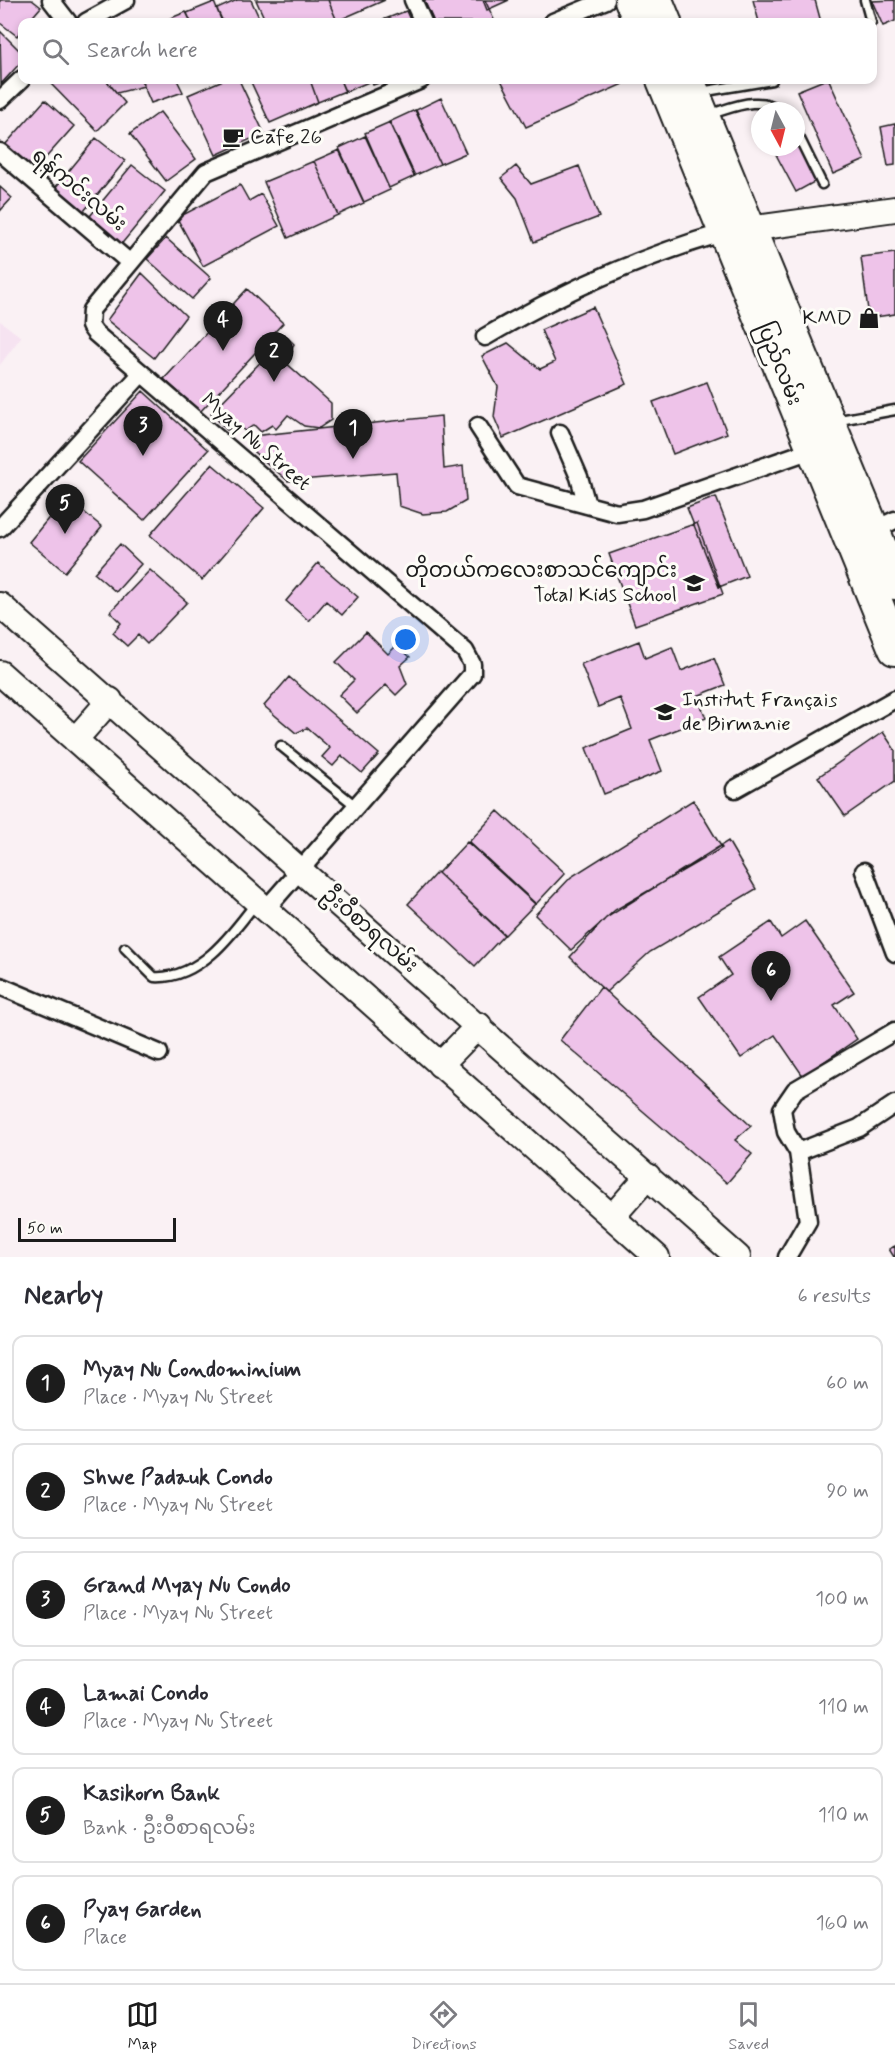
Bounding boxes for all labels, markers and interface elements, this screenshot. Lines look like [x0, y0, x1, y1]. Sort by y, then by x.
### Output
search box [18, 18, 877, 84]
icon: search [39, 35, 72, 68]
text: Search here [87, 37, 198, 65]
north arrow [751, 102, 805, 156]
place label: Cafe 26 [250, 123, 322, 151]
cafe icon: Cafe 26 [221, 125, 245, 149]
street label: ရန်ကင်းလမ်း [24, 140, 134, 240]
pin: 4 [204, 302, 242, 351]
place label: KMD [802, 304, 852, 332]
shop icon: KMD [857, 306, 881, 330]
street label: ပြည်လမ်း [748, 317, 811, 411]
pin: 2 [254, 332, 294, 382]
street label: Myay Nu Street [195, 386, 317, 498]
pin: 3 [124, 406, 162, 456]
pin: 1 [334, 410, 372, 459]
pin: 5 [46, 484, 84, 534]
place label: တိုတယ်ကလေးစာသင်ကျောင်း Total Kids School [405, 554, 677, 609]
school or university icon: တိုတယ်ကလေးစာသင်ကျောင်း Total Kids School [682, 571, 706, 595]
your location [391, 625, 420, 654]
place label: Institut Français de Birmanie [682, 686, 838, 738]
school or university icon: Institut Français de Birmanie [653, 700, 677, 724]
street label: ဦးဝီစာရလမ်း [315, 878, 426, 981]
pin: 6 [752, 952, 790, 1001]
scale bar [18, 1215, 176, 1242]
text: 50 m [27, 1218, 63, 1239]
text: Nearby [24, 1279, 103, 1313]
text: 6 results [798, 1283, 871, 1310]
text: Myay Nu Condominium [83, 1356, 301, 1384]
text: 1 [41, 1370, 50, 1397]
text: 60 m [826, 1370, 869, 1397]
text: Place · Myay Nu Street [83, 1384, 273, 1411]
text: Shwe Padauk Condo [83, 1464, 273, 1492]
text: 2 [41, 1478, 50, 1505]
text: 90 m [826, 1478, 869, 1505]
text: Place · Myay Nu Street [83, 1492, 273, 1519]
text: Grand Myay Nu Condo [83, 1572, 291, 1600]
text: 3 [41, 1586, 50, 1613]
text: 100 m [815, 1586, 869, 1613]
text: Place · Myay Nu Street [83, 1600, 273, 1627]
text: Lamai Condo [83, 1680, 208, 1708]
text: 4 [40, 1694, 51, 1721]
text: 110 m [818, 1694, 869, 1721]
text: Place · Myay Nu Street [83, 1708, 273, 1735]
text: Kasikorn Bank [83, 1780, 220, 1808]
text: 5 [40, 1802, 52, 1829]
text: 110 m [818, 1802, 869, 1829]
text: Bank · ဦးဝီစာရလမ်း [83, 1815, 255, 1842]
text: Pyay Garden [83, 1896, 202, 1924]
text: 6 [40, 1910, 51, 1937]
text: 160 m [816, 1910, 869, 1937]
text: Place [83, 1924, 127, 1951]
tab: Map [126, 1998, 159, 2055]
tab: Directions [411, 1998, 477, 2055]
tab: Saved [729, 1998, 769, 2055]

